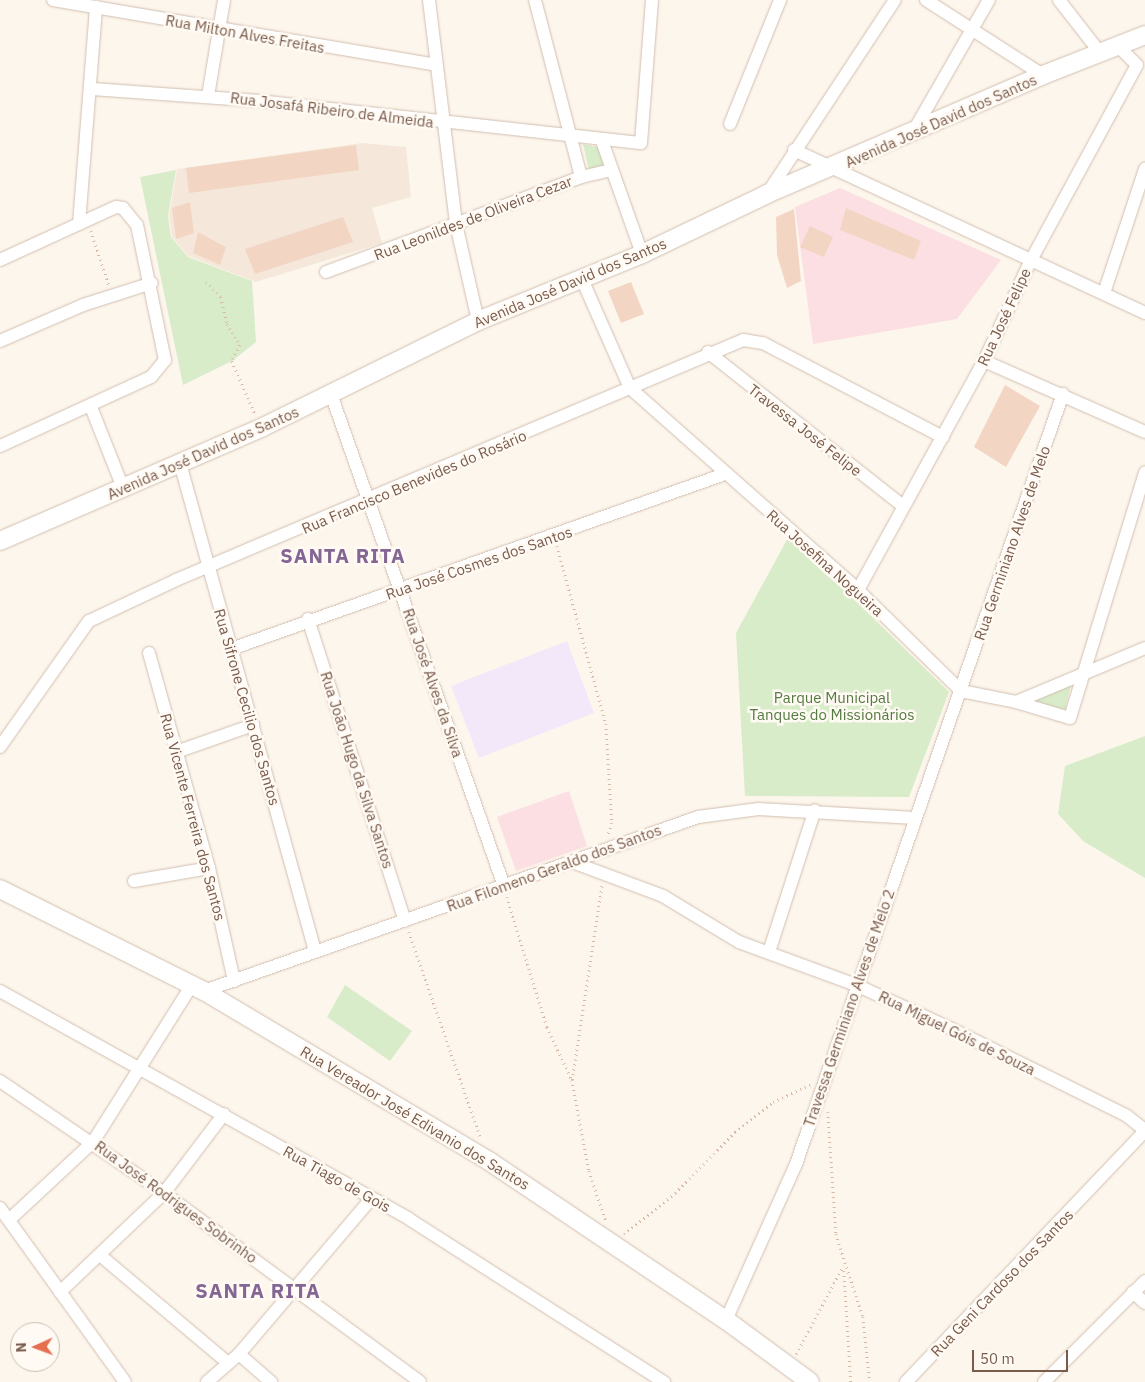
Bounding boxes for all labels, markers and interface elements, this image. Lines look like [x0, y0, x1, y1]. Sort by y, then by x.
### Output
street label: Rua Milton Alves Freitas [164, 11, 326, 57]
street label: Avenida José David dos Santos [842, 71, 1040, 171]
street label: Rua Josafá Ribeiro de Almeida [229, 89, 435, 131]
street label: Rua Leonildes de Oliveira Cezar [371, 172, 575, 264]
street label: Avenida José David dos Santos [471, 234, 669, 332]
street label: Rua José Felipe [973, 265, 1035, 369]
street label: Travessa José Felipe [745, 380, 865, 480]
street label: Avenida José David dos Santos [104, 403, 302, 503]
street label: Rua Francisco Benevides do Rosário [299, 426, 529, 538]
street label: Rua Germiniano Alves de Melo [970, 443, 1054, 643]
street label: Rua Josefina Nogueira [763, 506, 887, 620]
street label: Rua José Cosmes dos Santos [383, 523, 575, 603]
district label: SANTA RITA [279, 543, 407, 567]
street label: Rua José Alves da Silva [399, 606, 467, 760]
street label: Rua Sifrone Cecilio dos Santos [210, 607, 284, 807]
street label: Rua João Hugo da Silva Santos [317, 669, 397, 871]
park label: Parque Municipal Tanques do Missionários [749, 688, 915, 723]
street label: Rua Vicente Ferreira dos Santos [157, 711, 229, 923]
street label: Rua Filomeno Geraldo dos Santos [444, 821, 664, 915]
street label: Travessa Germiniano Alves de Melo 2 [800, 887, 898, 1129]
street label: Rua Miguel Góis de Souza [876, 987, 1038, 1079]
street label: Rua Vereador José Edivanio dos Santos [297, 1042, 533, 1194]
street label: Rua José Rodrigues Sobrinho [91, 1137, 261, 1267]
street label: Rua Tiago de Gois [280, 1142, 394, 1216]
street label: Rua Geni Cardoso dos Santos [927, 1206, 1077, 1360]
district label: SANTA RITA [194, 1278, 322, 1302]
north arrow [10, 1322, 60, 1372]
scale bar [975, 1340, 1071, 1372]
text: N [12, 1342, 30, 1353]
text: 50 m [980, 1349, 1015, 1368]

